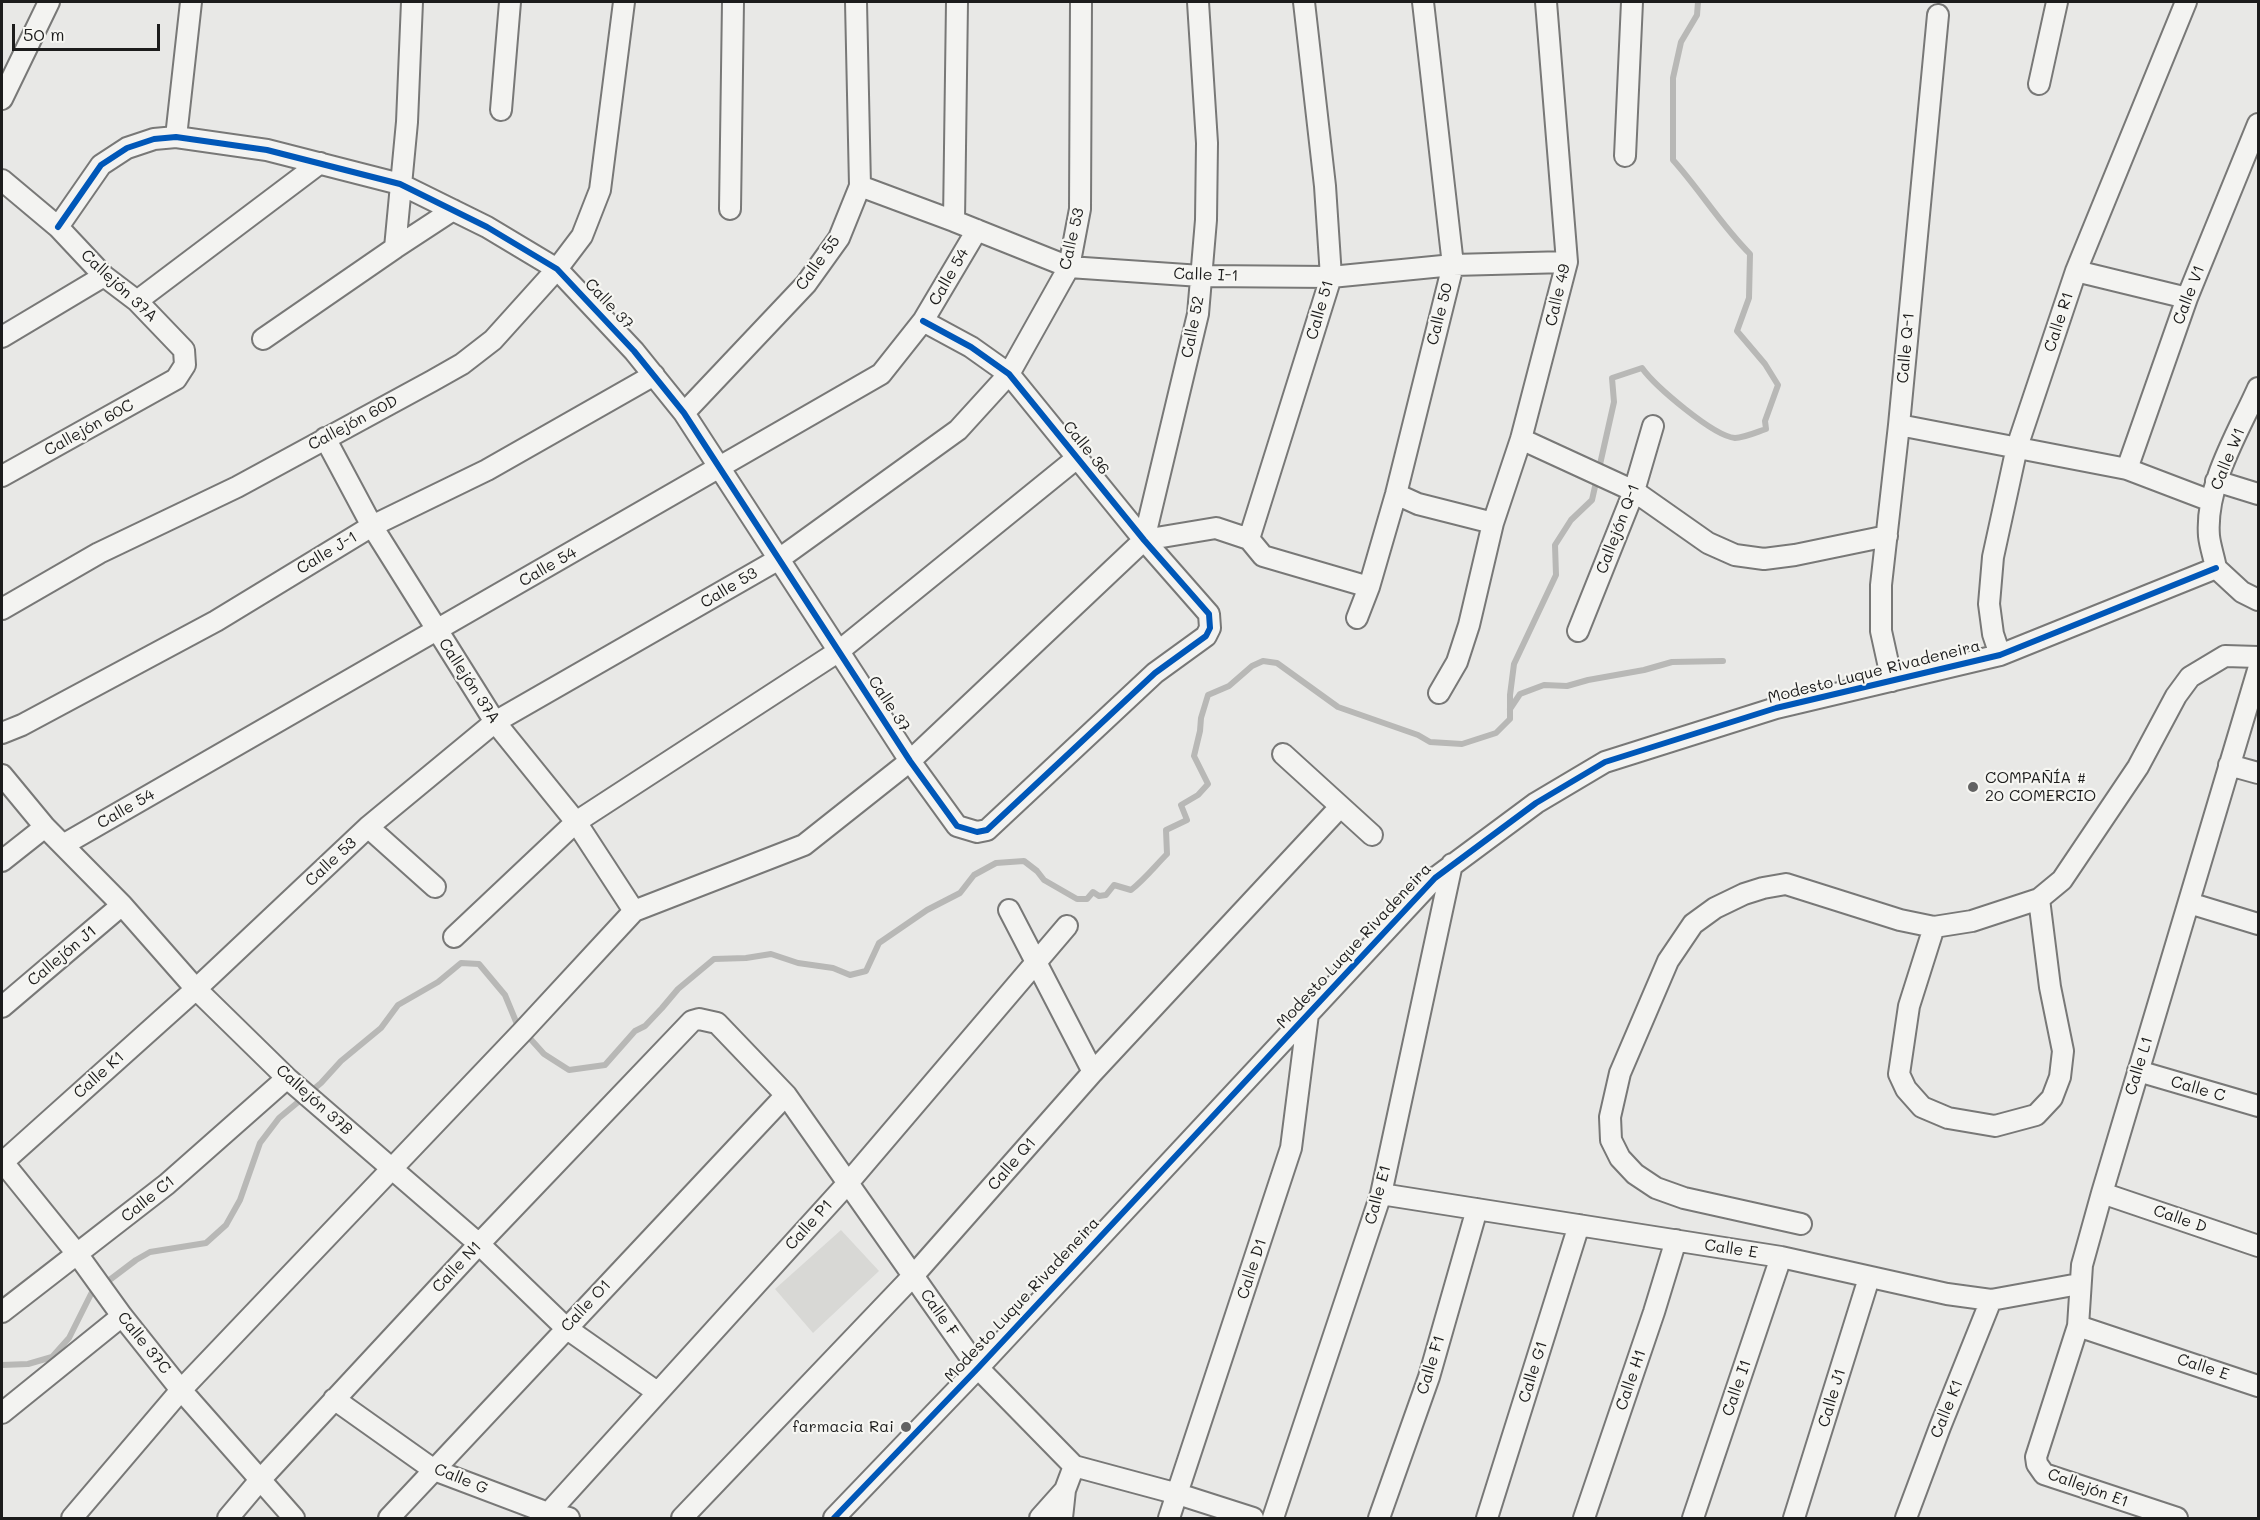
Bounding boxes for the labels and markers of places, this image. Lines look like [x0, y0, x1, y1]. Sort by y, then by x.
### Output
place label: COMPAÑÍA # 20 COMERCIO [1985, 768, 2096, 806]
marker: COMPAÑÍA # 20 COMERCIO [1966, 780, 1980, 794]
place label: farmacia Rai [793, 1417, 894, 1437]
marker: farmacia Rai [899, 1420, 913, 1434]

